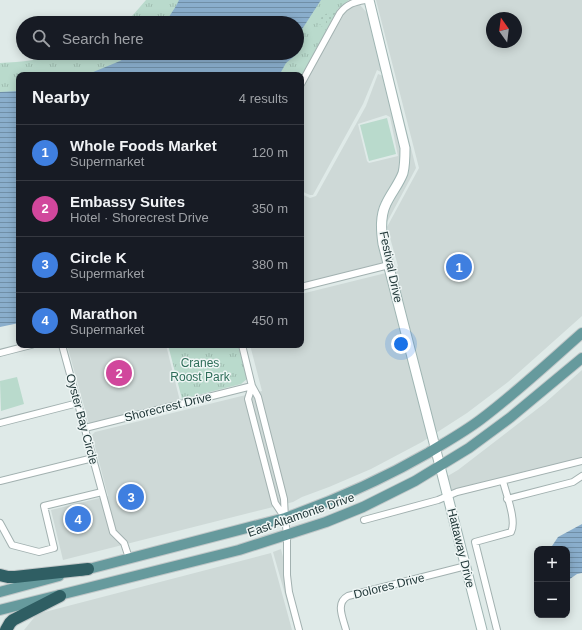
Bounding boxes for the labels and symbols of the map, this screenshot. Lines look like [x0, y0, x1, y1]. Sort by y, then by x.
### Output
north arrow [486, 12, 522, 48]
street label: Festival Drive [377, 230, 405, 304]
pin: 1 [446, 252, 472, 282]
your location [391, 334, 411, 354]
park label: Cranes Roost Park [170, 356, 231, 384]
pin: 2 [106, 358, 132, 388]
street label: Oyster Bay Circle [63, 372, 101, 466]
street label: Shorecrest Drive [123, 389, 213, 425]
pin: 3 [118, 482, 144, 512]
street label: East Altamonte Drive [246, 490, 357, 540]
pin: 4 [65, 504, 91, 534]
street label: Hattaway Drive [444, 507, 478, 589]
street label: Dolores Drive [352, 570, 426, 602]

